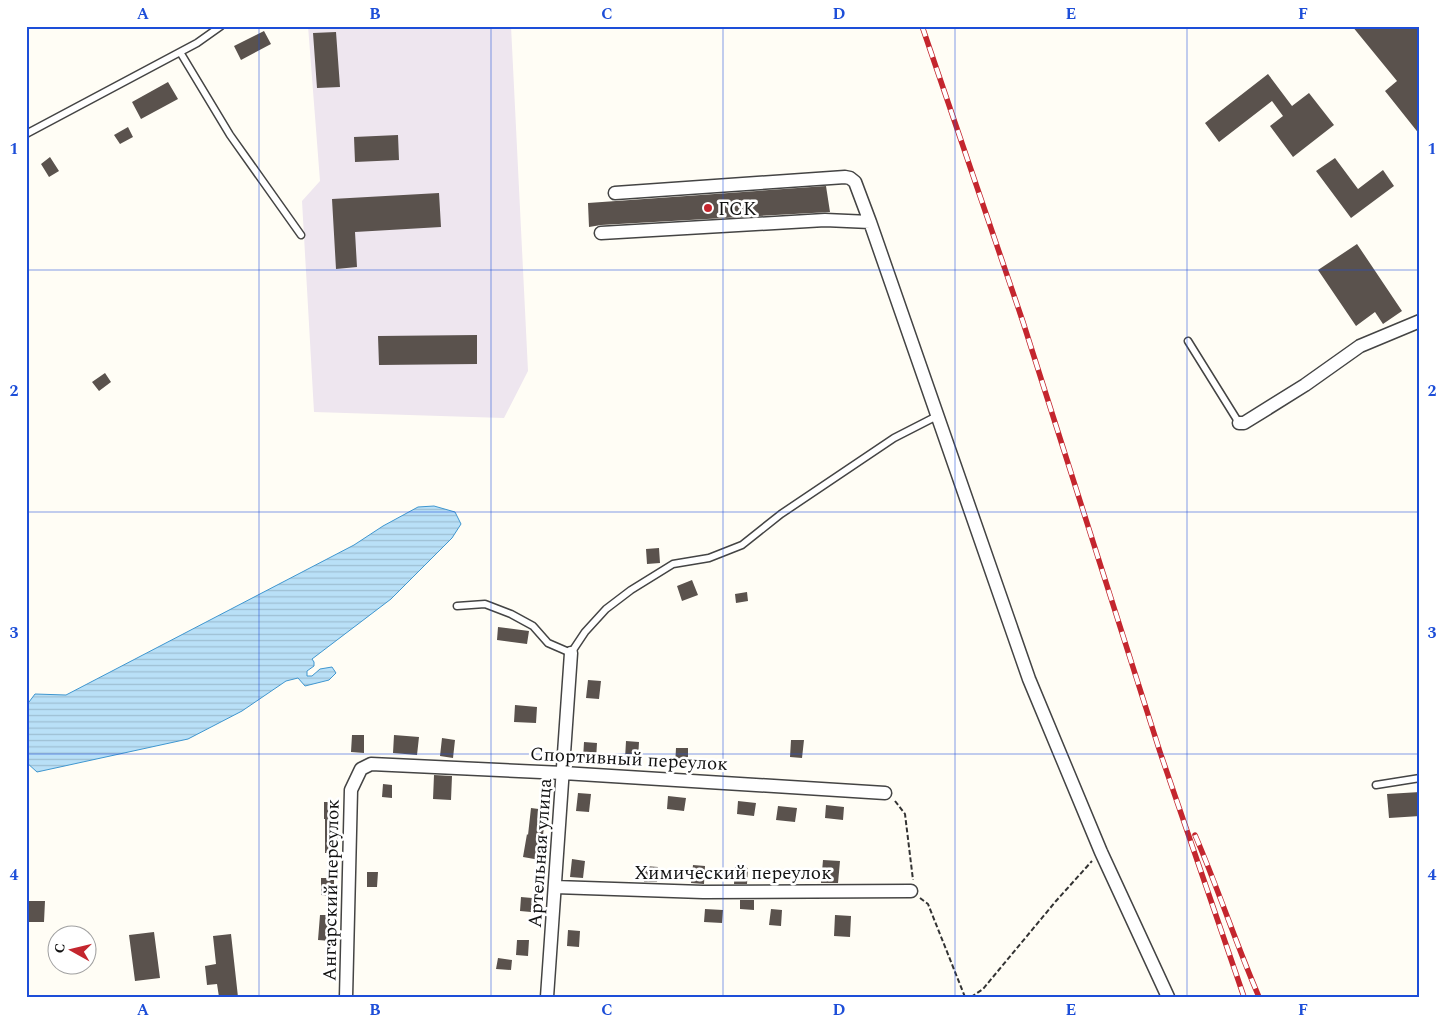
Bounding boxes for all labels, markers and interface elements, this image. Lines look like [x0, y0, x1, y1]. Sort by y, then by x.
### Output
text: A [137, 2, 150, 26]
text: B [369, 2, 381, 26]
text: C [601, 2, 613, 26]
text: D [833, 2, 846, 26]
text: E [1066, 2, 1076, 26]
text: F [1298, 2, 1308, 26]
text: 1 [10, 137, 18, 161]
text: 1 [1428, 137, 1436, 161]
place label: ГСК [718, 195, 757, 224]
marker: ГСК [702, 202, 714, 214]
text: 2 [10, 379, 19, 403]
text: 2 [1428, 379, 1437, 403]
text: 3 [10, 621, 19, 645]
text: 3 [1428, 621, 1437, 645]
street label: Спортивный переулок [529, 740, 729, 779]
street label: Артельная улица [521, 777, 560, 929]
street label: Ангарский переулок [315, 798, 348, 981]
street label: Химический переулок [634, 859, 832, 888]
text: 4 [10, 863, 19, 887]
text: 4 [1428, 863, 1437, 887]
north arrow [48, 926, 98, 976]
text: С [49, 942, 71, 955]
text: A [137, 998, 150, 1022]
text: B [369, 998, 381, 1022]
text: C [601, 998, 613, 1022]
text: D [833, 998, 846, 1022]
text: E [1066, 998, 1076, 1022]
text: F [1298, 998, 1308, 1022]

